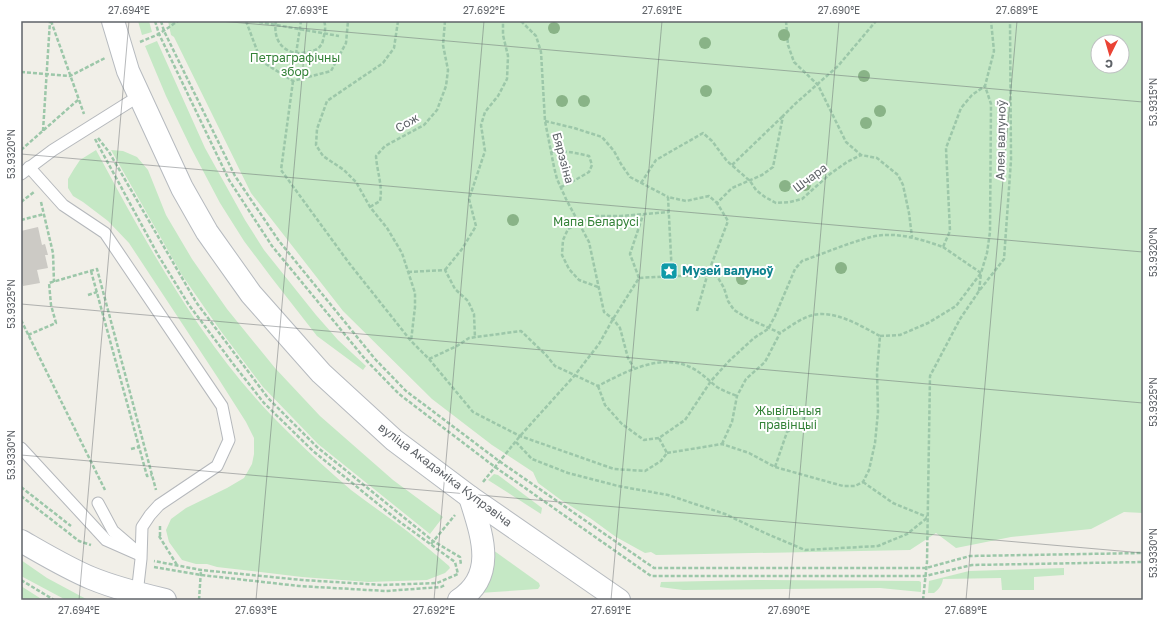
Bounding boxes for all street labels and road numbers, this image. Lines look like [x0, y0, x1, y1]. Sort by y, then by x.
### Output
street label: Алея валуноў [992, 99, 1009, 180]
street label: Сож [392, 110, 422, 135]
street label: Бярэзіна [549, 131, 577, 185]
street label: Шчара [790, 160, 830, 195]
street label: вуліца Акадэміка Купрэвіча [375, 419, 515, 530]

